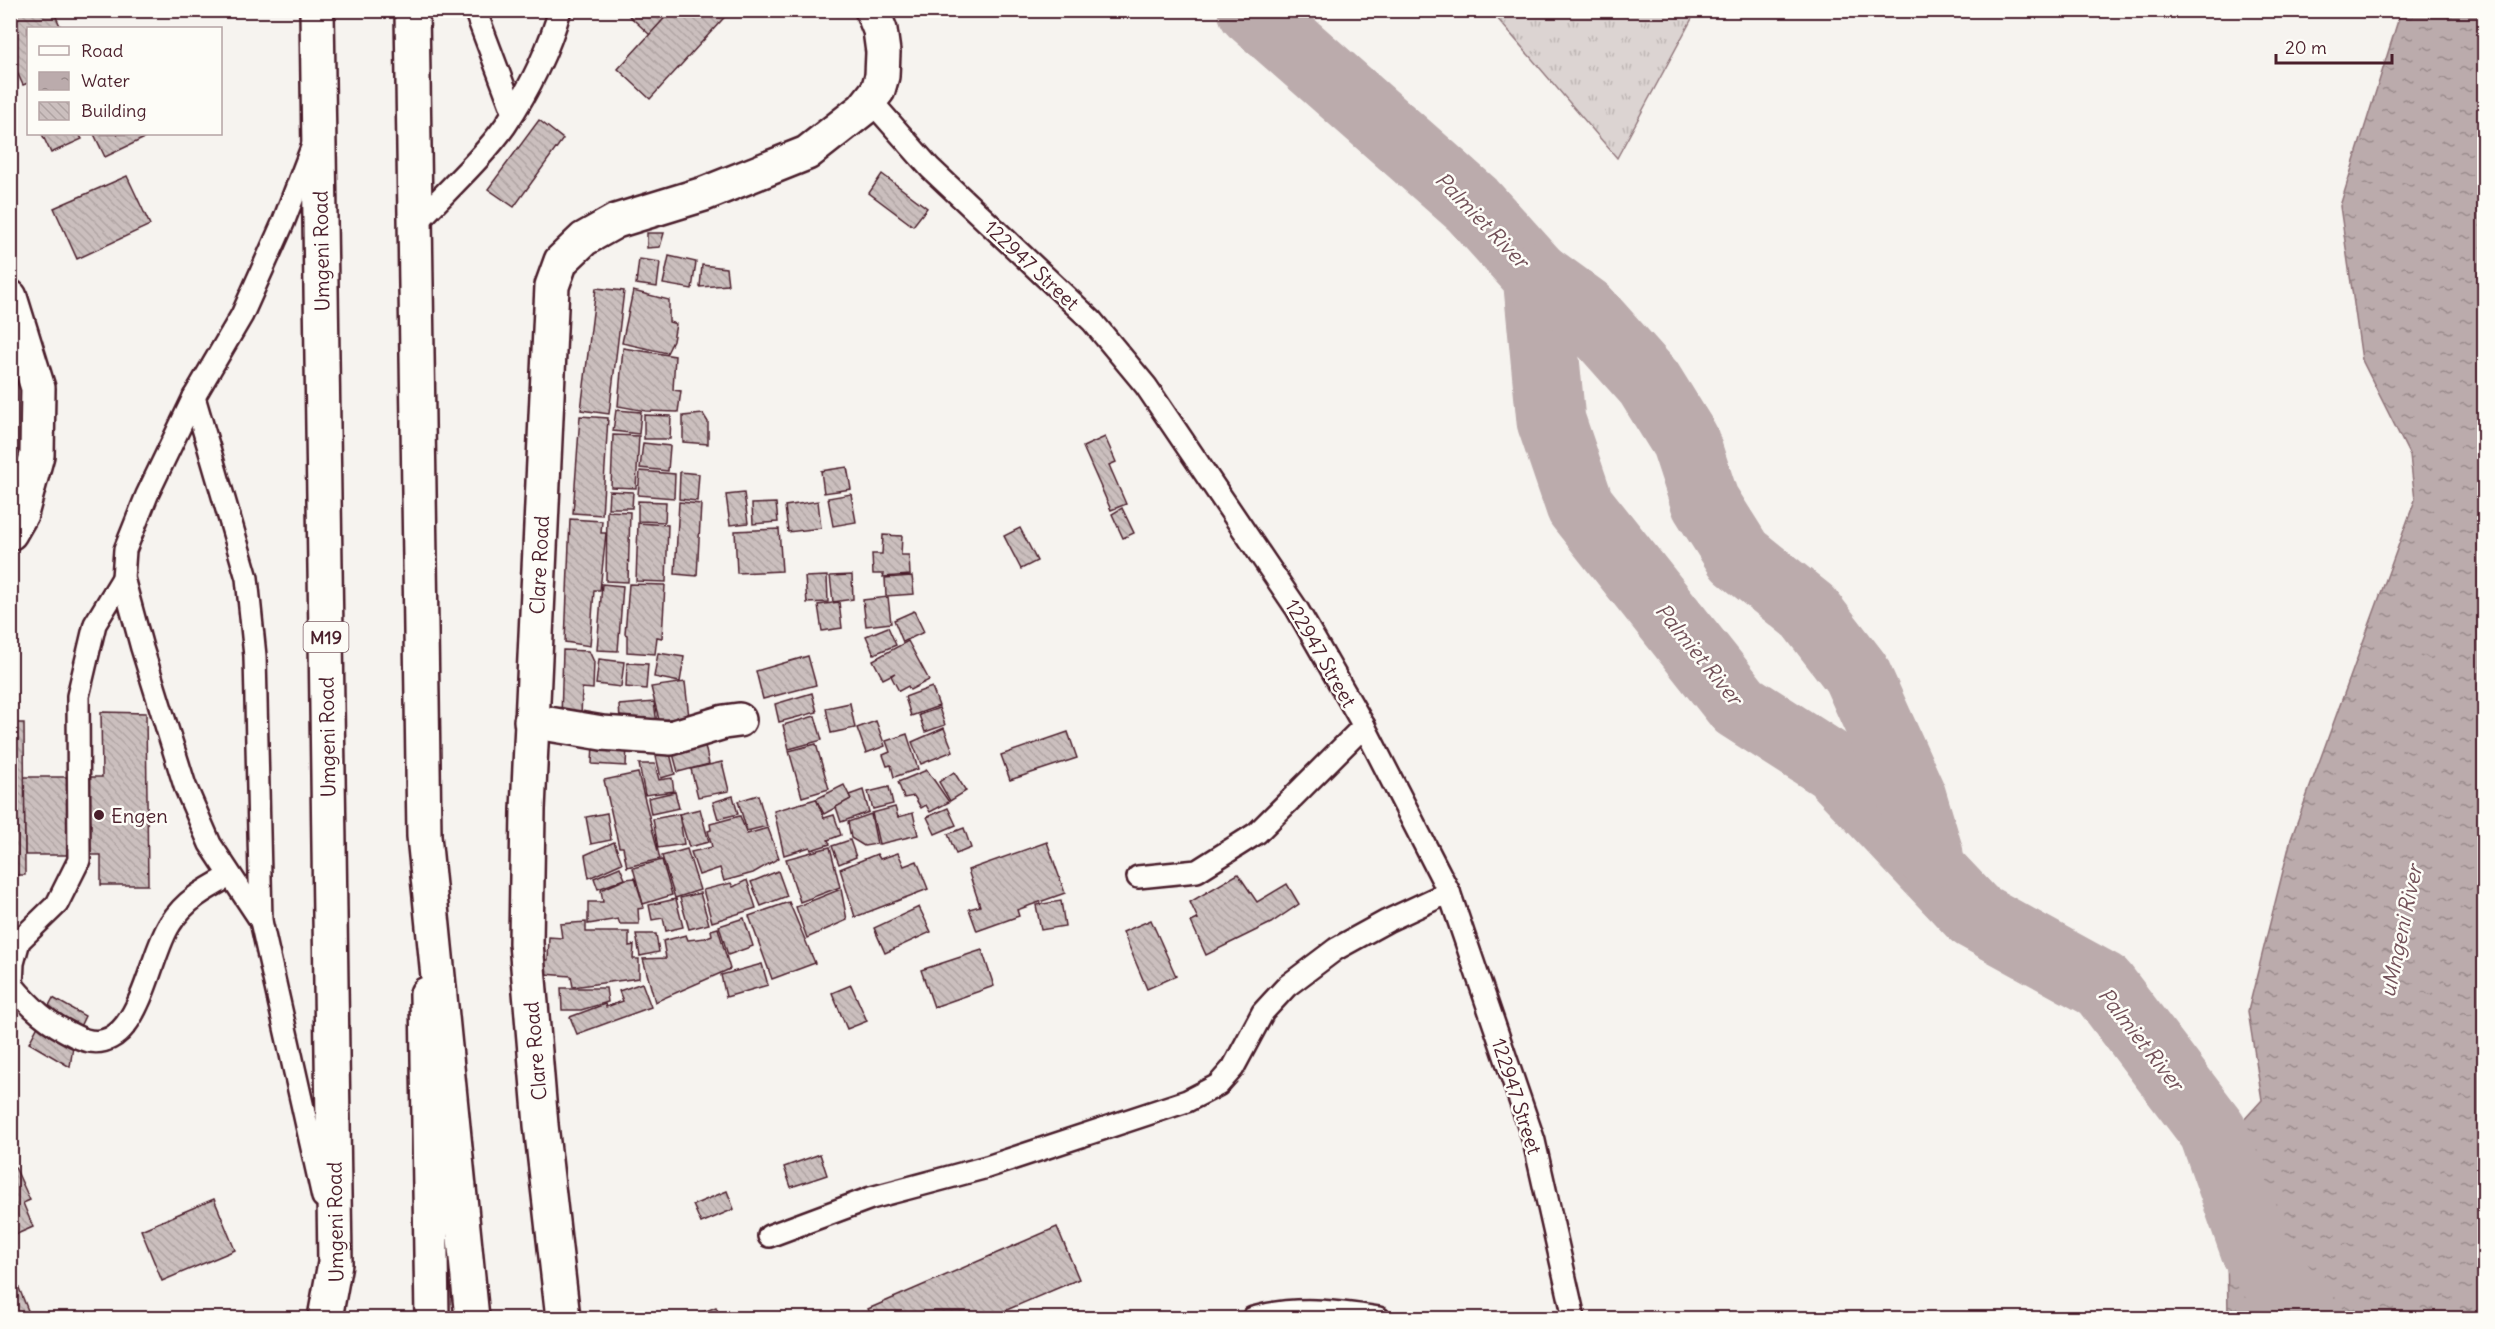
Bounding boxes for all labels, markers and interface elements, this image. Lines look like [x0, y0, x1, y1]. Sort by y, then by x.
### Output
legend [27, 27, 222, 135]
scale bar [2276, 27, 2392, 65]
text: 20 m [2285, 36, 2327, 59]
text: Road [81, 39, 124, 62]
text: Water [81, 69, 131, 92]
text: Building [81, 99, 146, 122]
water label: Palmiet River [1429, 166, 1536, 276]
street label: Umgeni Road [307, 190, 335, 312]
street label: 122947 Street [979, 215, 1085, 315]
street label: Clare Road [524, 515, 554, 615]
street label: 122947 Street [1280, 594, 1362, 712]
water label: Palmiet River [1650, 598, 1750, 712]
road number: M19 [304, 622, 348, 652]
street label: Umgeni Road [313, 676, 341, 798]
place label: Engen [111, 803, 168, 828]
marker: Engen [92, 808, 106, 822]
water label: uMngeni River [2374, 860, 2429, 1000]
water label: Palmiet River [2092, 982, 2191, 1098]
street label: Clare Road [518, 1000, 552, 1101]
street label: 122947 Street [1486, 1035, 1548, 1157]
street label: Umgeni Road [321, 1161, 349, 1283]

